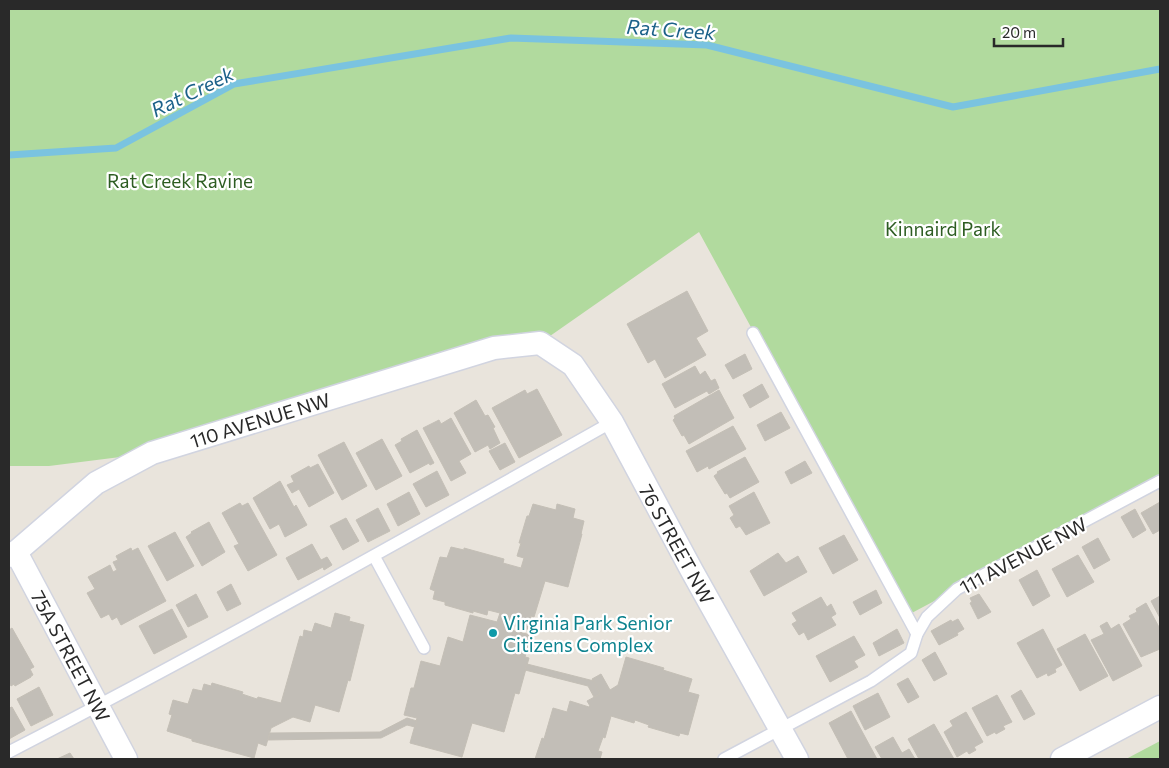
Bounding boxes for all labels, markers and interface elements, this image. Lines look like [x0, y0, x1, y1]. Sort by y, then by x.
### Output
water label: Rat Creek [626, 14, 717, 44]
scale bar [994, 15, 1063, 47]
text: 20 m [1002, 23, 1036, 41]
water label: Rat Creek [147, 60, 238, 121]
park label: Rat Creek Ravine [107, 169, 253, 192]
park label: Kinnaird Park [885, 217, 1001, 240]
street label: 110 AVENUE NW [187, 388, 333, 452]
street label: 76 STREET NW [635, 480, 719, 608]
street label: 111 AVENUE NW [955, 512, 1091, 598]
street label: 75A STREET NW [27, 587, 115, 725]
place label: Virginia Park Senior Citizens Complex [503, 611, 673, 656]
marker: Virginia Park Senior Citizens Complex [487, 627, 499, 639]

